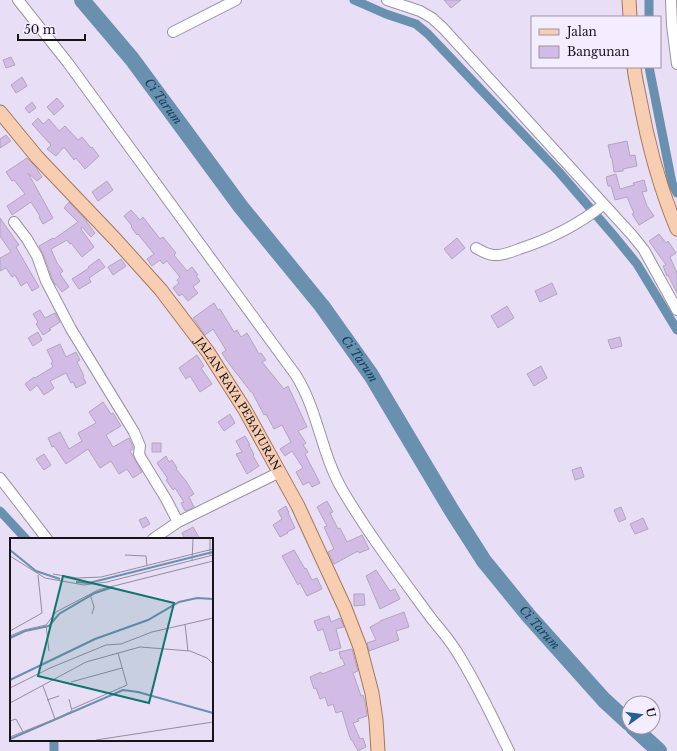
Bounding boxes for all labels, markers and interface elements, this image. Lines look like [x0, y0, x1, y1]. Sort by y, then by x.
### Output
scale bar [18, 16, 85, 42]
legend [531, 16, 661, 68]
text: 50 m [24, 22, 56, 37]
text: Jalan [565, 24, 597, 39]
text: Bangunan [567, 44, 630, 59]
water label: Ci Tarum [142, 75, 186, 128]
water label: Ci Tarum [338, 332, 382, 385]
street label: JALAN RAYA PEBAYURAN [191, 333, 284, 473]
inset map [10, 538, 213, 741]
water label: Ci Tarum [516, 602, 564, 653]
north arrow [621, 695, 661, 735]
text: U [643, 706, 659, 719]

